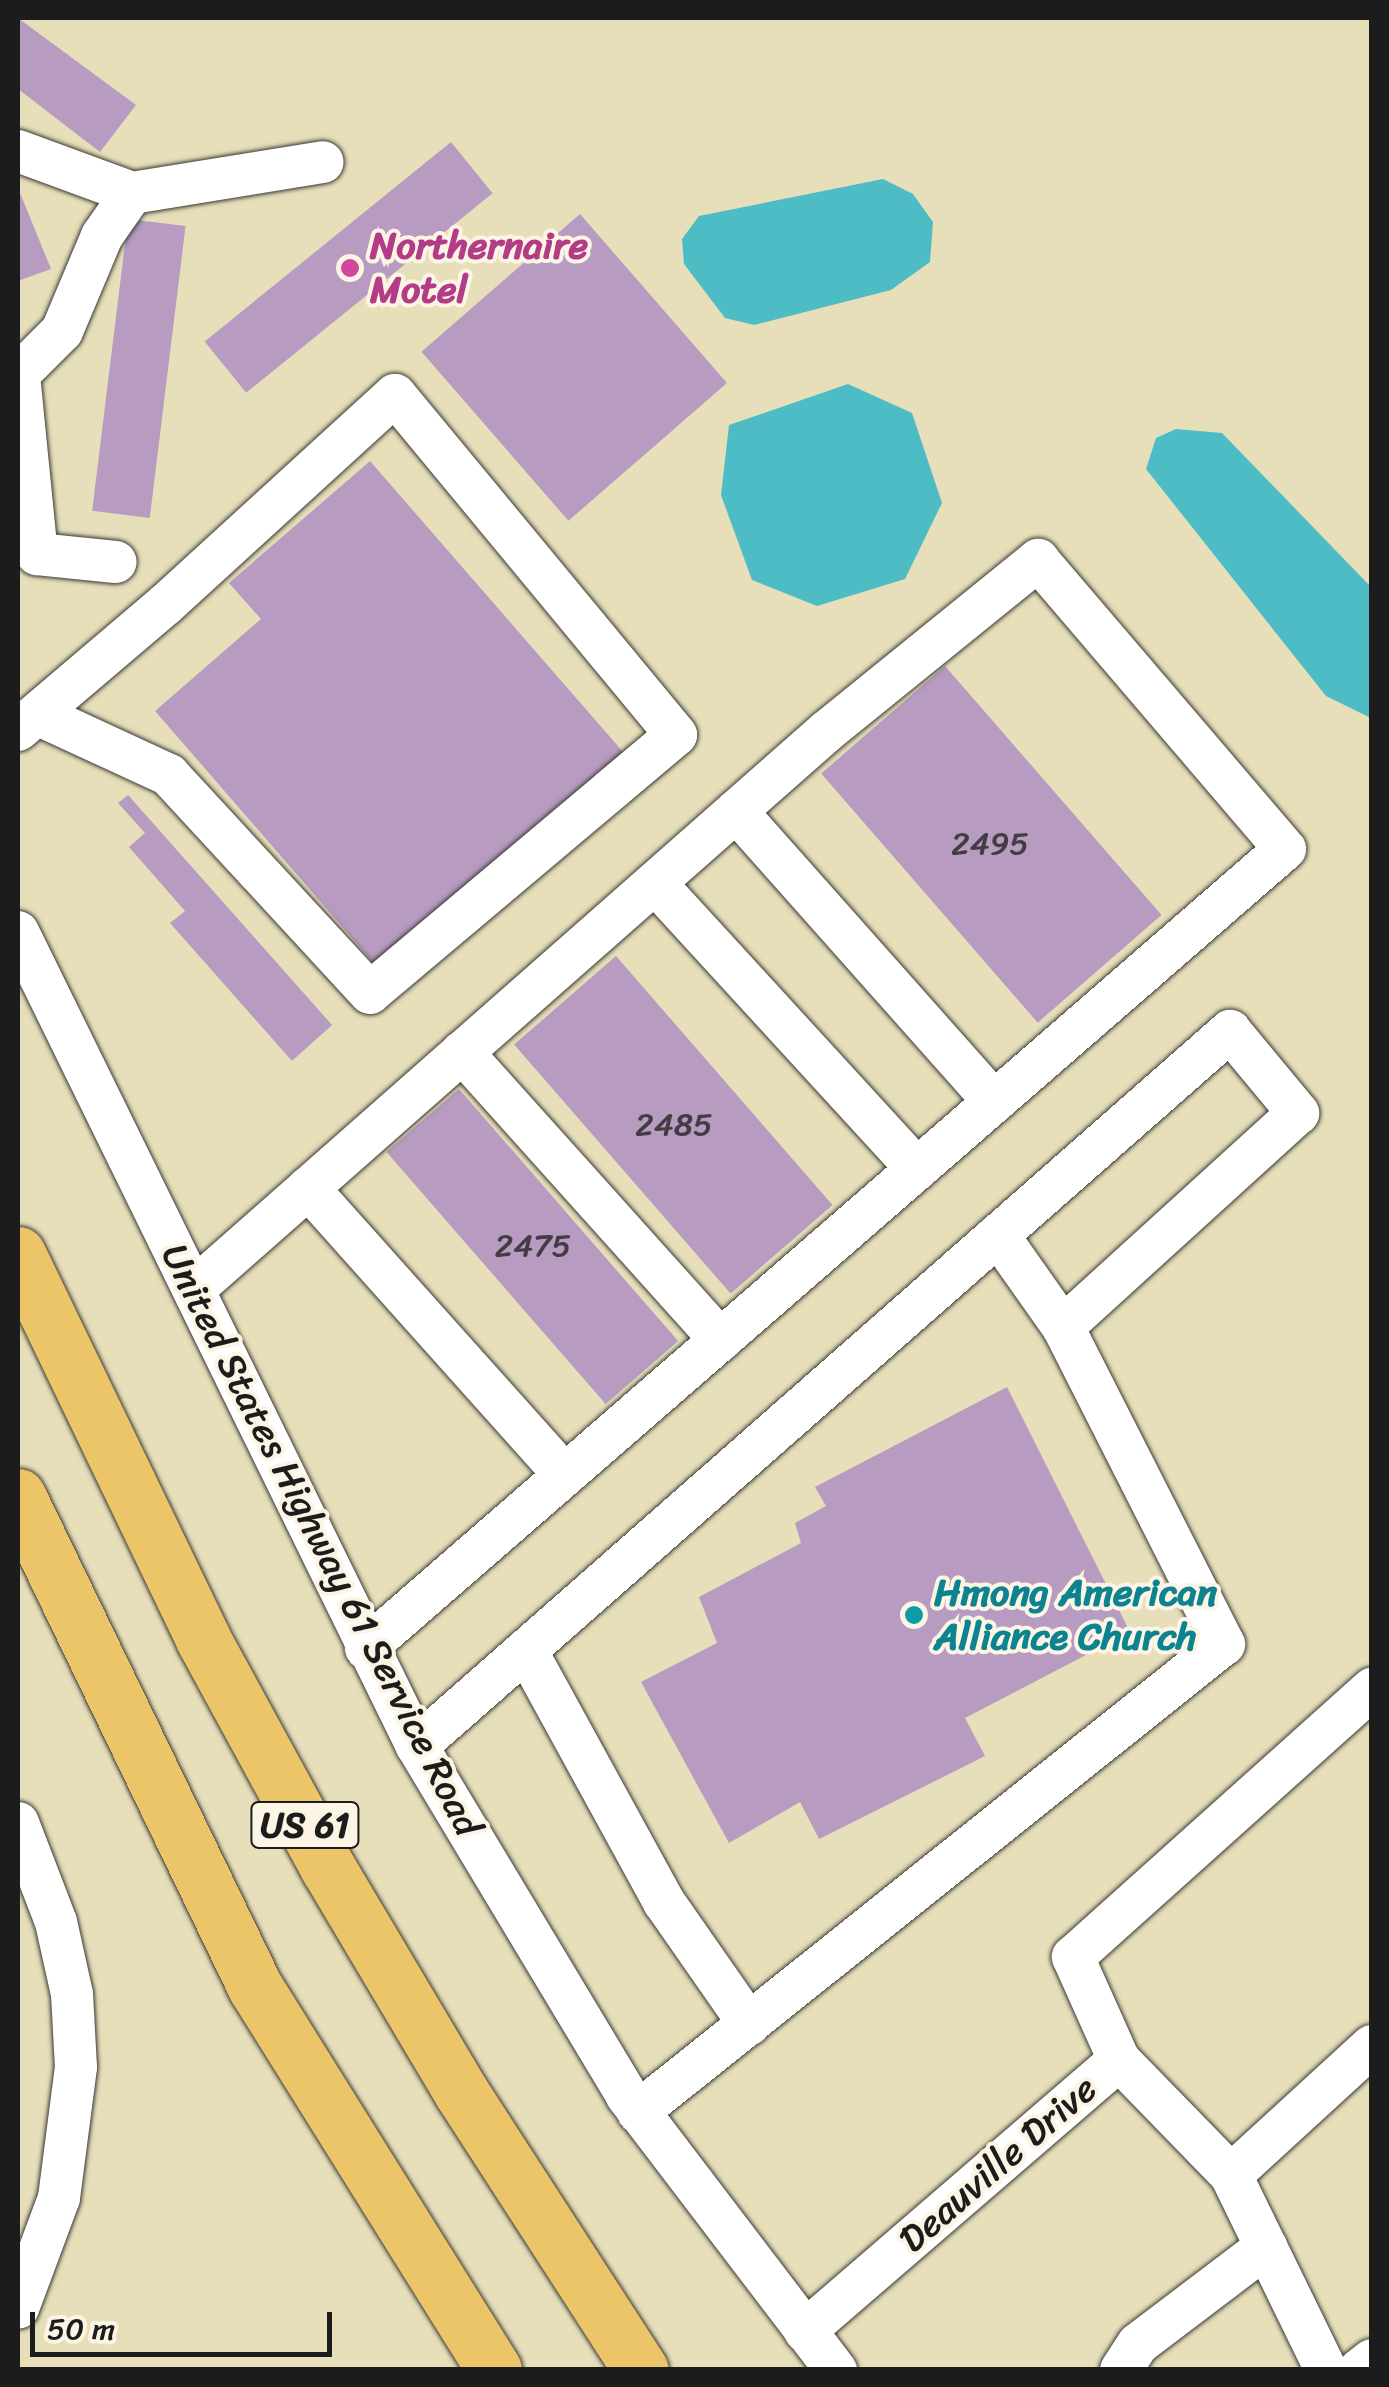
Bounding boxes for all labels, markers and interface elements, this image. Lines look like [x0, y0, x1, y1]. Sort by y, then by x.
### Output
place label: Northernaire Motel [370, 223, 588, 312]
marker: Northernaire Motel [339, 257, 361, 279]
house number: 2495 [951, 825, 1029, 863]
house number: 2485 [635, 1106, 713, 1144]
house number: 2475 [495, 1227, 571, 1265]
street label: United States Highway 61 Service Road [151, 1236, 491, 1844]
place label: Hmong American Alliance Church [934, 1570, 1217, 1660]
marker: Hmong American Alliance Church [903, 1604, 925, 1626]
road number: US 61 [250, 1795, 360, 1855]
street label: Deauville Drive [890, 2066, 1106, 2262]
scale bar [35, 2292, 338, 2354]
text: 50 m [47, 2302, 115, 2356]

